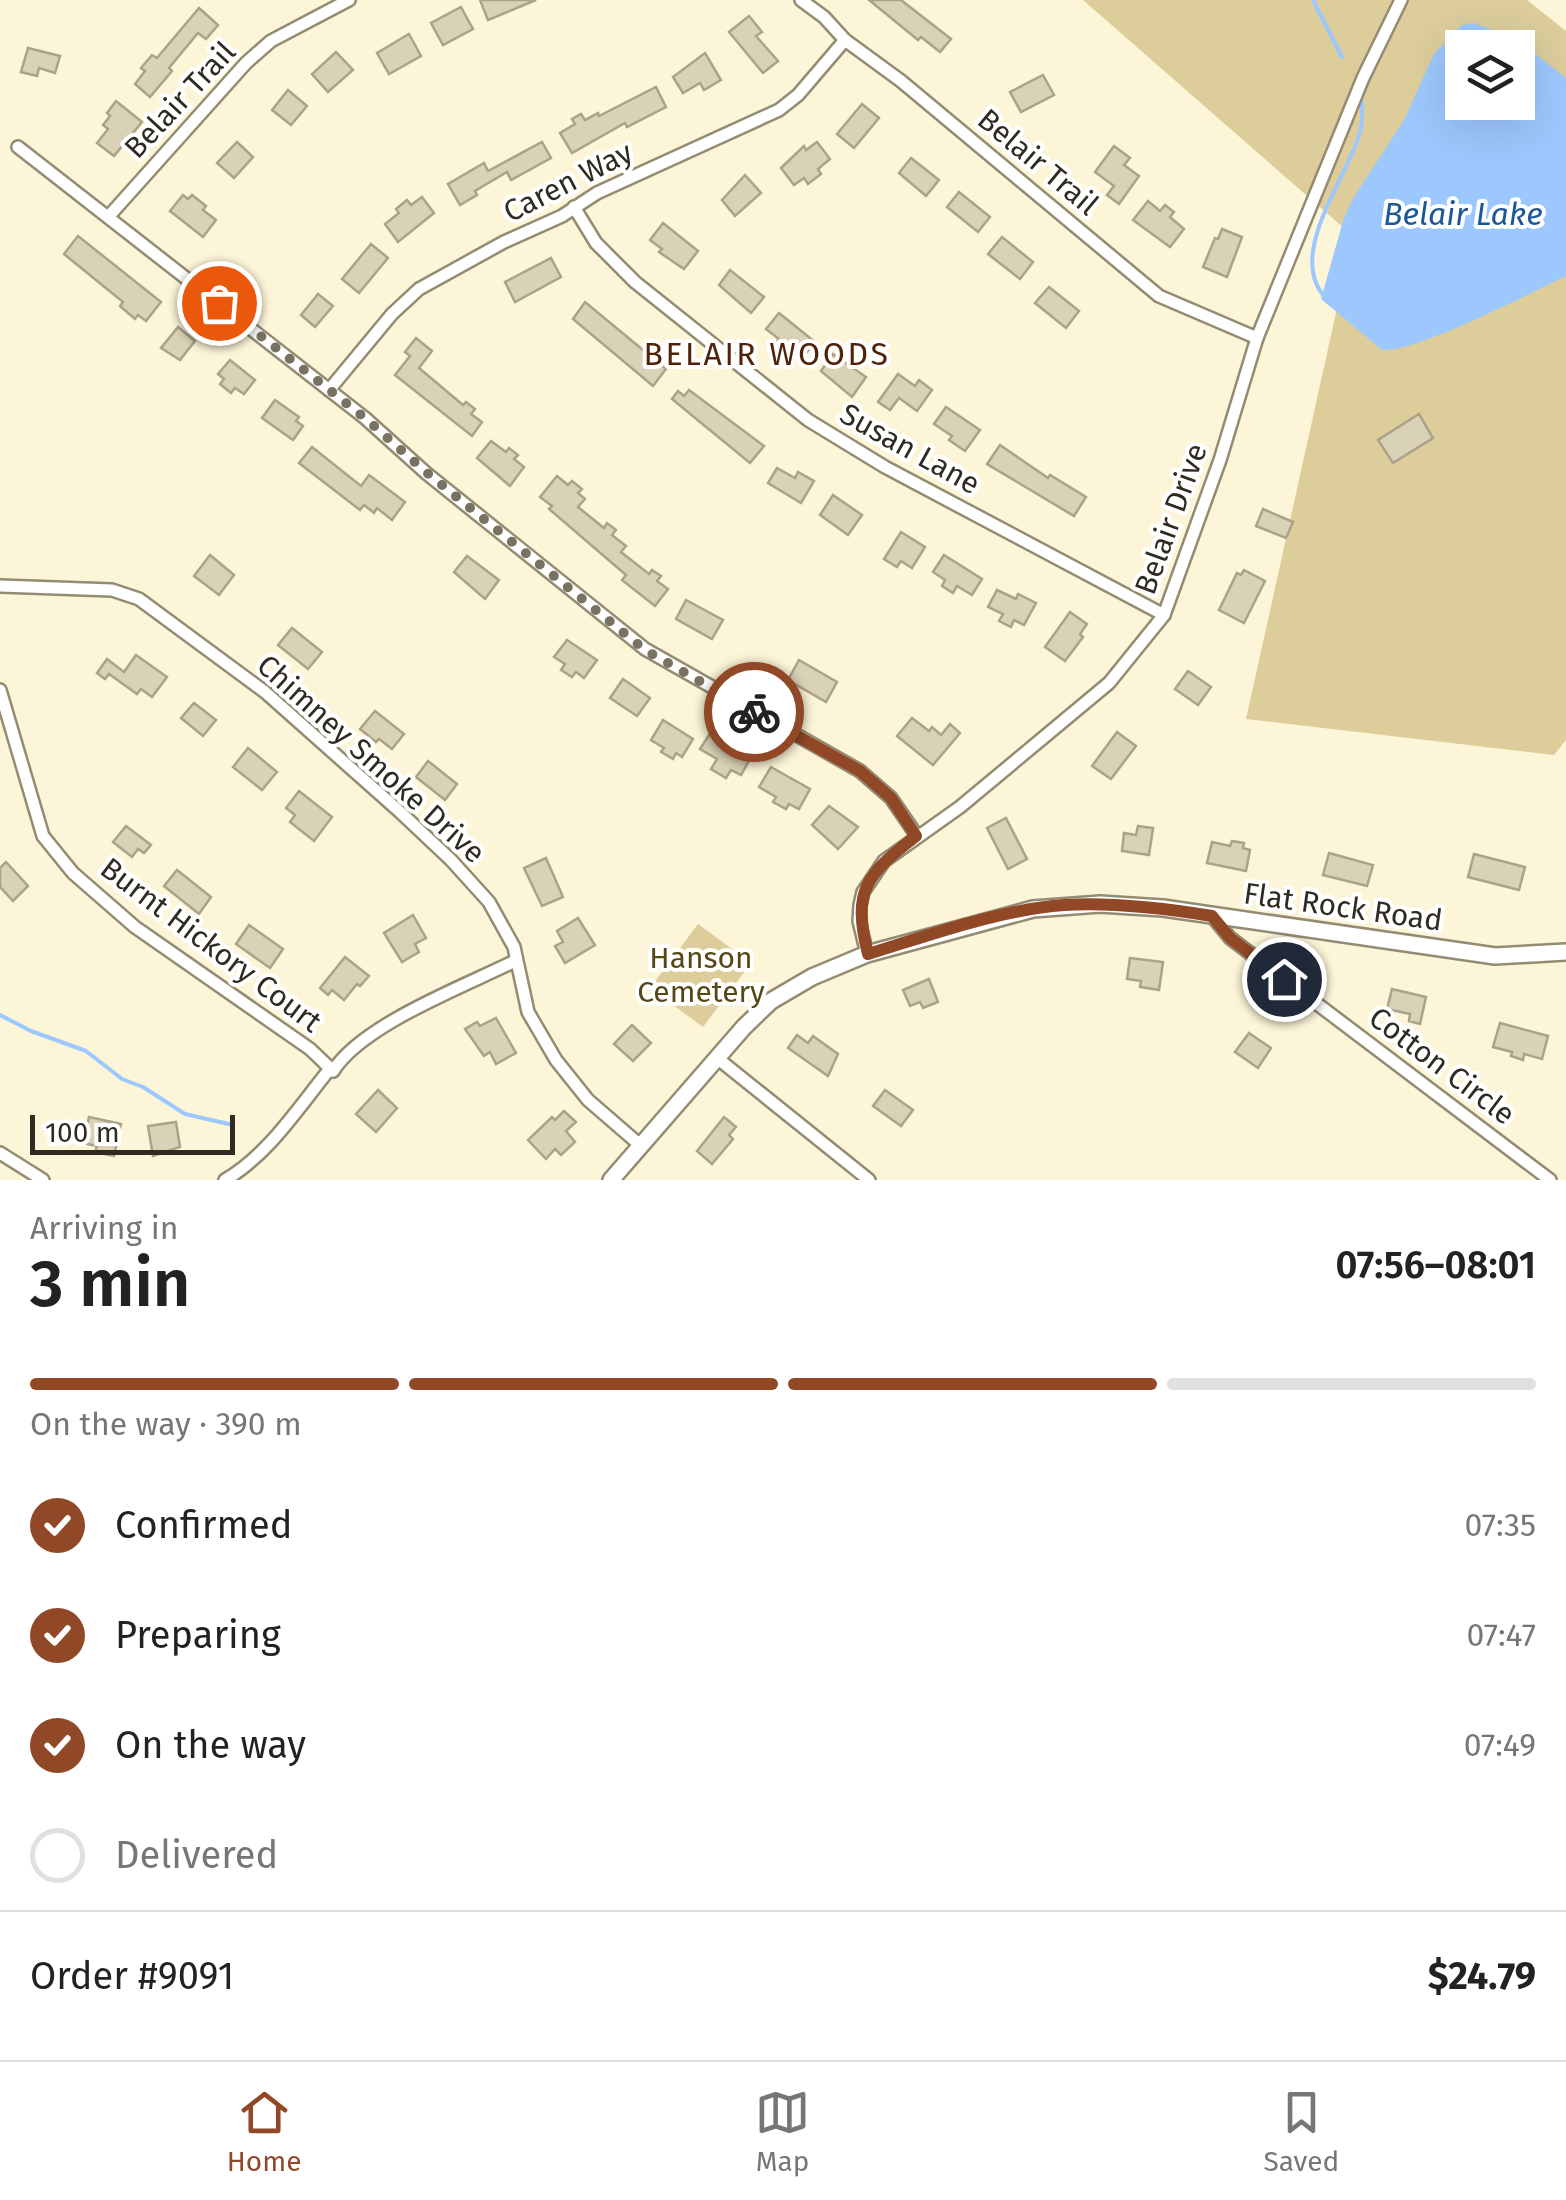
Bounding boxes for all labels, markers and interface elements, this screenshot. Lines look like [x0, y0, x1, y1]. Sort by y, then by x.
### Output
map controls [1445, 30, 1535, 120]
button: layers [1445, 30, 1535, 120]
street label: Belair Trail [117, 34, 243, 166]
street label: Belair Trail [970, 101, 1106, 223]
street label: Caren Way [498, 134, 639, 230]
water label: Belair Lake [1383, 195, 1543, 233]
pin [177, 261, 262, 346]
icon: bag [192, 276, 247, 331]
district label: BELAIR WOODS [644, 335, 890, 373]
street label: Susan Lane [834, 396, 986, 502]
street label: Belair Drive [1127, 439, 1215, 599]
street label: Chimney Smoke Drive [250, 647, 492, 871]
courier [704, 662, 804, 762]
icon: bike [727, 685, 782, 740]
street label: Burnt Hickory Court [93, 850, 329, 1040]
street label: Flat Rock Road [1241, 875, 1445, 939]
pin [1242, 937, 1327, 1022]
park label: Hanson Cemetery [637, 940, 765, 1010]
icon: home [1257, 952, 1312, 1007]
street label: Cotton Circle [1362, 999, 1522, 1133]
scale bar [30, 1110, 235, 1154]
text: 100 m [45, 1116, 120, 1149]
text: Arriving in [30, 1209, 178, 1247]
text: 07:56–08:01 [1336, 1242, 1536, 1288]
text: 3 min [30, 1245, 190, 1323]
text: On the way · 390 m [30, 1405, 302, 1443]
icon: check [30, 1498, 85, 1553]
text: Confirmed [115, 1502, 293, 1548]
text: 07:35 [1465, 1506, 1536, 1544]
icon: check [30, 1608, 85, 1663]
text: Preparing [115, 1612, 281, 1658]
text: 07:47 [1467, 1616, 1536, 1654]
icon: check [30, 1718, 85, 1773]
text: On the way [115, 1722, 306, 1768]
text: 07:49 [1464, 1726, 1536, 1764]
text: Delivered [115, 1832, 278, 1878]
text: Order #9091 [30, 1953, 234, 1999]
text: $24.79 [1428, 1953, 1536, 1999]
tab: Home [227, 2085, 301, 2178]
tab: Map [755, 2085, 810, 2178]
tab: Saved [1263, 2085, 1339, 2178]

